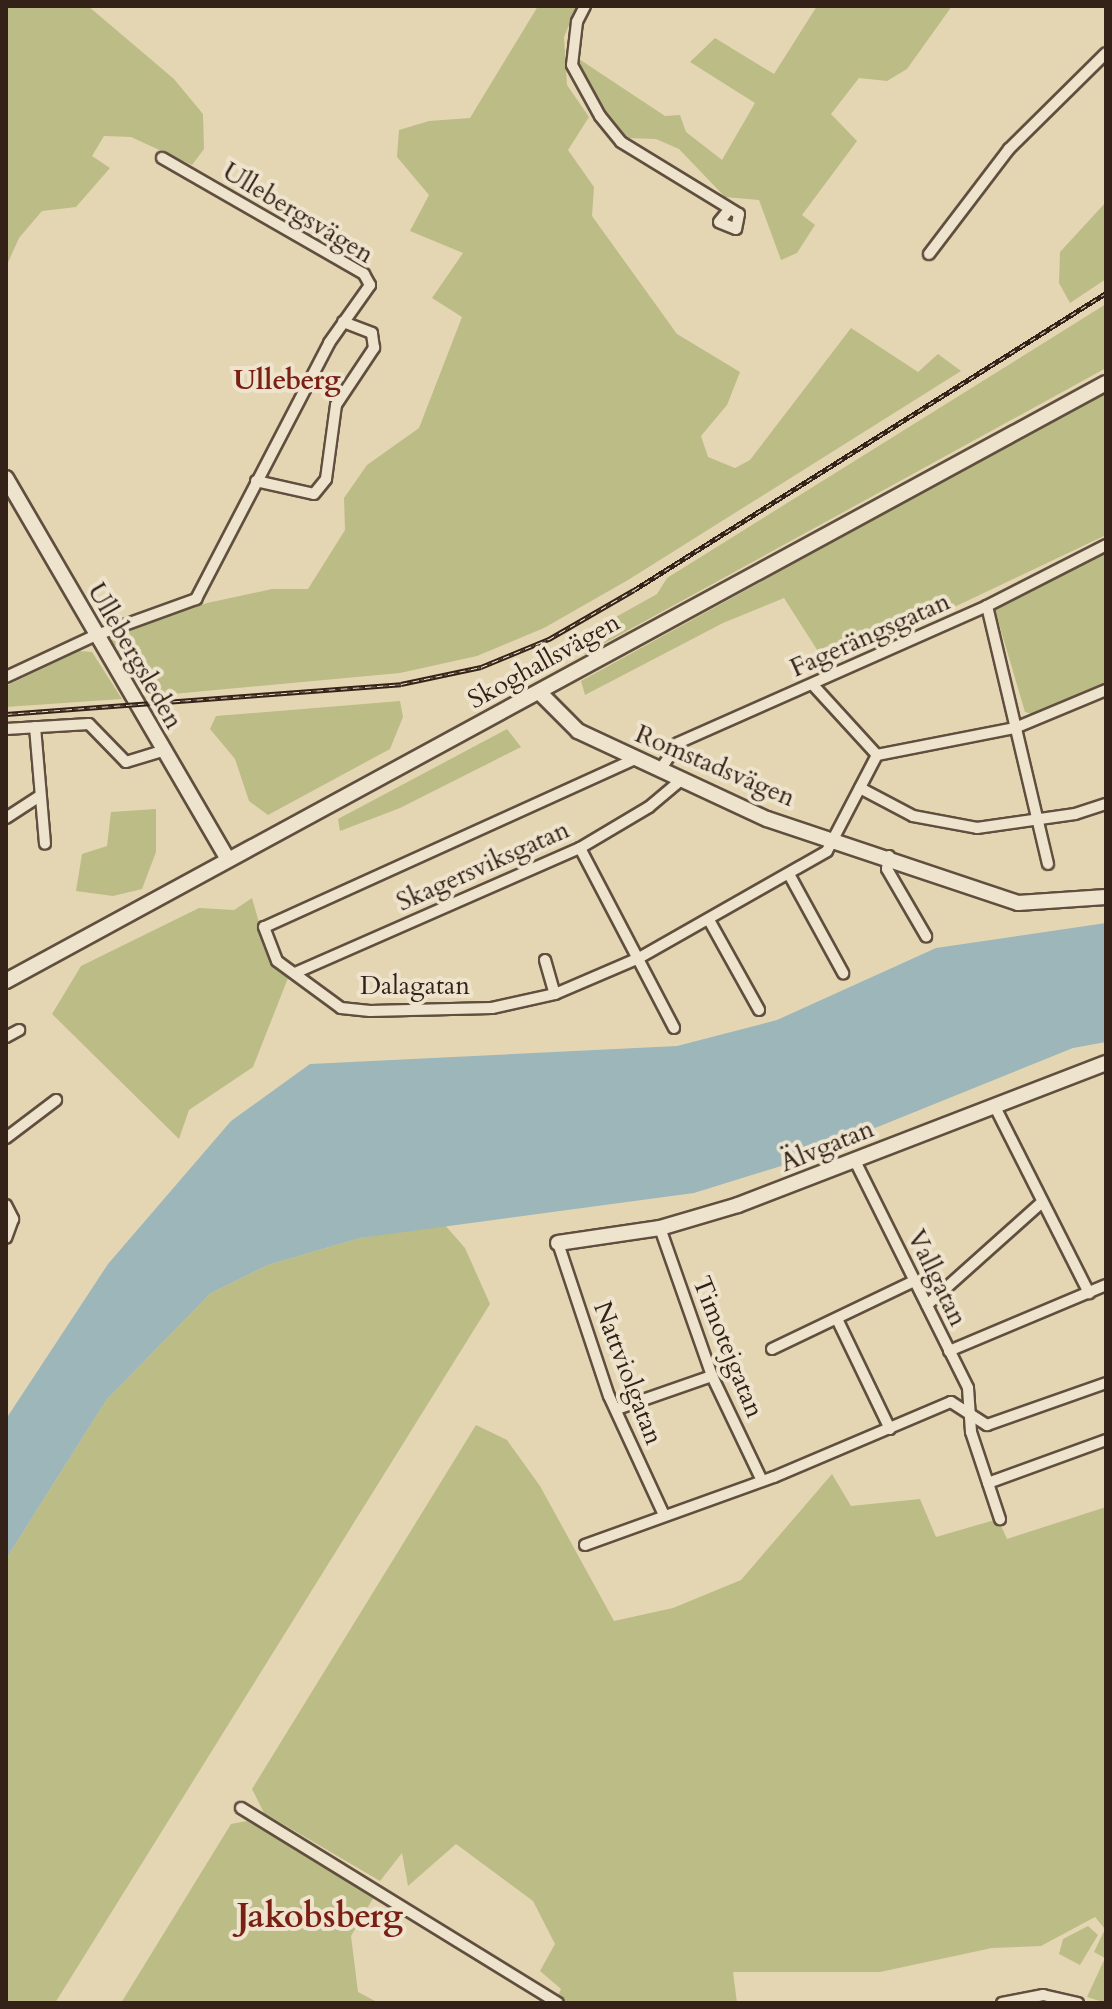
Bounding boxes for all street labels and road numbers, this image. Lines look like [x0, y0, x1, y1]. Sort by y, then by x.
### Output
street label: Ullebergsvägen [217, 156, 379, 270]
street label: Ullebergsleden [81, 577, 189, 735]
street label: Fagerängsgatan [785, 586, 955, 684]
street label: Skoghallsvägen [463, 606, 625, 716]
street label: Romstadsvägen [630, 718, 800, 814]
street label: Skagersviksgatan [392, 814, 574, 918]
street label: Dalagatan [360, 970, 470, 1002]
street label: Älvgatan [776, 1113, 878, 1179]
street label: Vallgatan [900, 1225, 974, 1331]
street label: Timotejgatan [685, 1272, 771, 1422]
street label: Nattviolgatan [586, 1297, 670, 1449]

